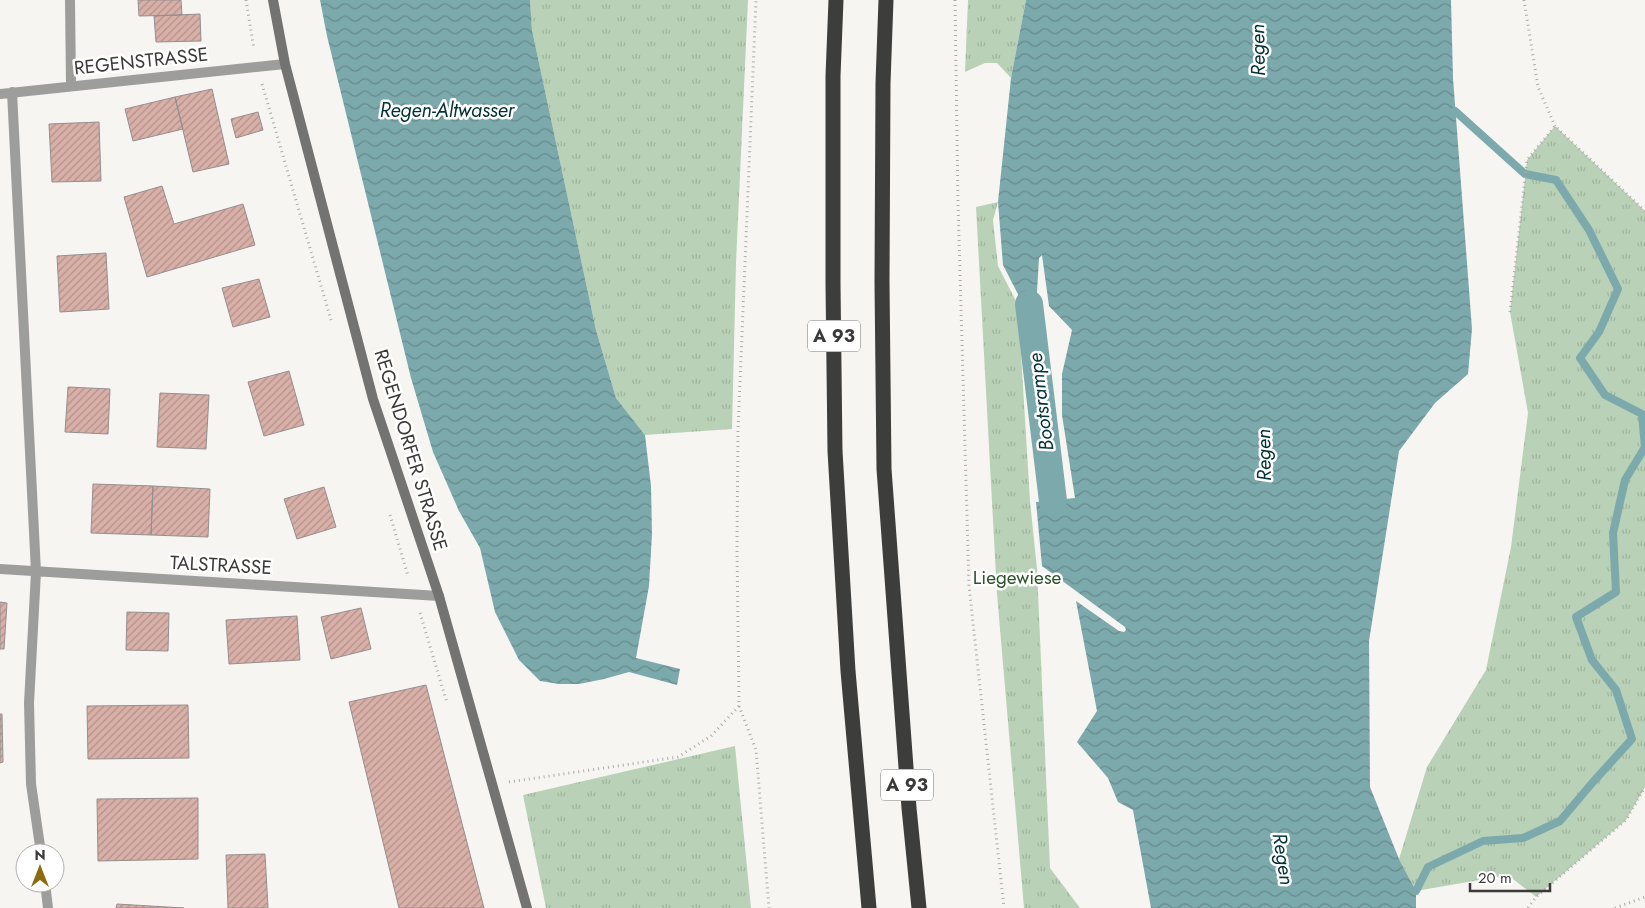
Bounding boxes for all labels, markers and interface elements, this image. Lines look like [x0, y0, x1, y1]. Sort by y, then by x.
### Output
water label: Regen [1243, 24, 1273, 76]
street label: REGENSTRASSE [73, 41, 209, 81]
water label: Regen-Altwasser [380, 96, 516, 125]
road number: A 93 [808, 321, 860, 352]
street label: REGENDORFER STRASSE [367, 346, 455, 554]
water label: Bootsrampe [1021, 351, 1061, 453]
water label: Regen [1249, 429, 1279, 481]
street label: TALSTRASSE [169, 549, 273, 581]
park label: Liegewiese [973, 564, 1062, 591]
road number: A 93 [881, 770, 933, 800]
water label: Regen [1265, 831, 1301, 887]
north arrow [15, 843, 65, 893]
text: N [34, 845, 46, 865]
scale bar [1470, 860, 1550, 892]
text: 20 m [1478, 867, 1512, 889]

